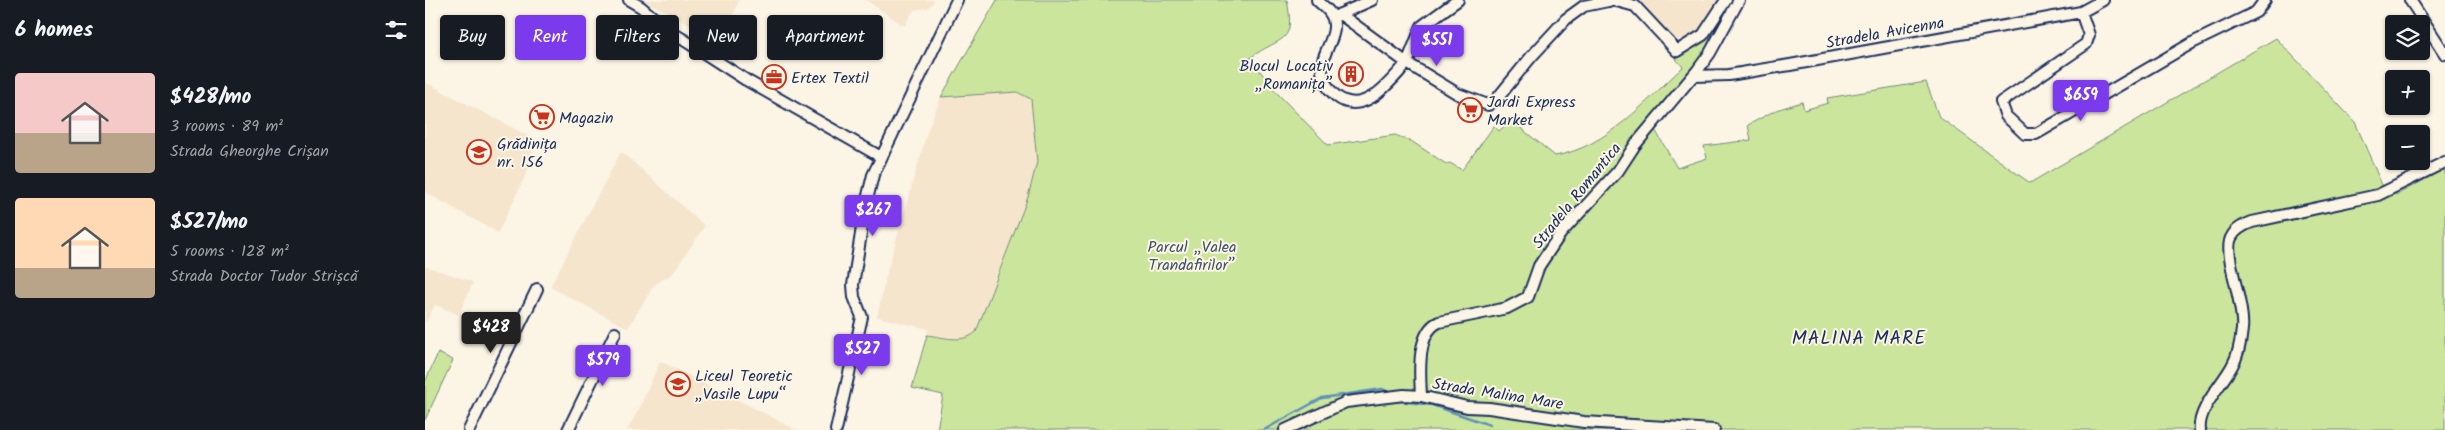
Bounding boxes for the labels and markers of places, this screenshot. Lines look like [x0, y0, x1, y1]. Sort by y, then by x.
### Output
pin: $551 [1407, 24, 1467, 67]
place label: Blocul Locativ „Romanița” [1239, 54, 1333, 97]
building icon: Blocul Locativ „Romanița” [1338, 61, 1364, 87]
office icon: Ertex Textil [761, 64, 787, 90]
place label: Ertex Textil [791, 66, 869, 91]
pin: $659 [2051, 80, 2111, 122]
place label: Jardi Express Market [1487, 90, 1576, 133]
supermarket icon: Jardi Express Market [1457, 97, 1483, 123]
supermarket icon: Magazin [529, 104, 555, 130]
place label: Magazin [559, 106, 614, 131]
place label: Grădinița nr. 156 [497, 132, 557, 175]
school or university icon: Grădinița nr. 156 [466, 139, 492, 165]
pin: $267 [843, 194, 903, 237]
pin: $428 [461, 312, 521, 354]
pin: $527 [832, 334, 892, 376]
pin: $579 [573, 344, 633, 387]
place label: Liceul Teoretic „Vasile Lupu“ [695, 364, 793, 407]
school or university icon: Liceul Teoretic „Vasile Lupu“ [665, 371, 691, 397]

